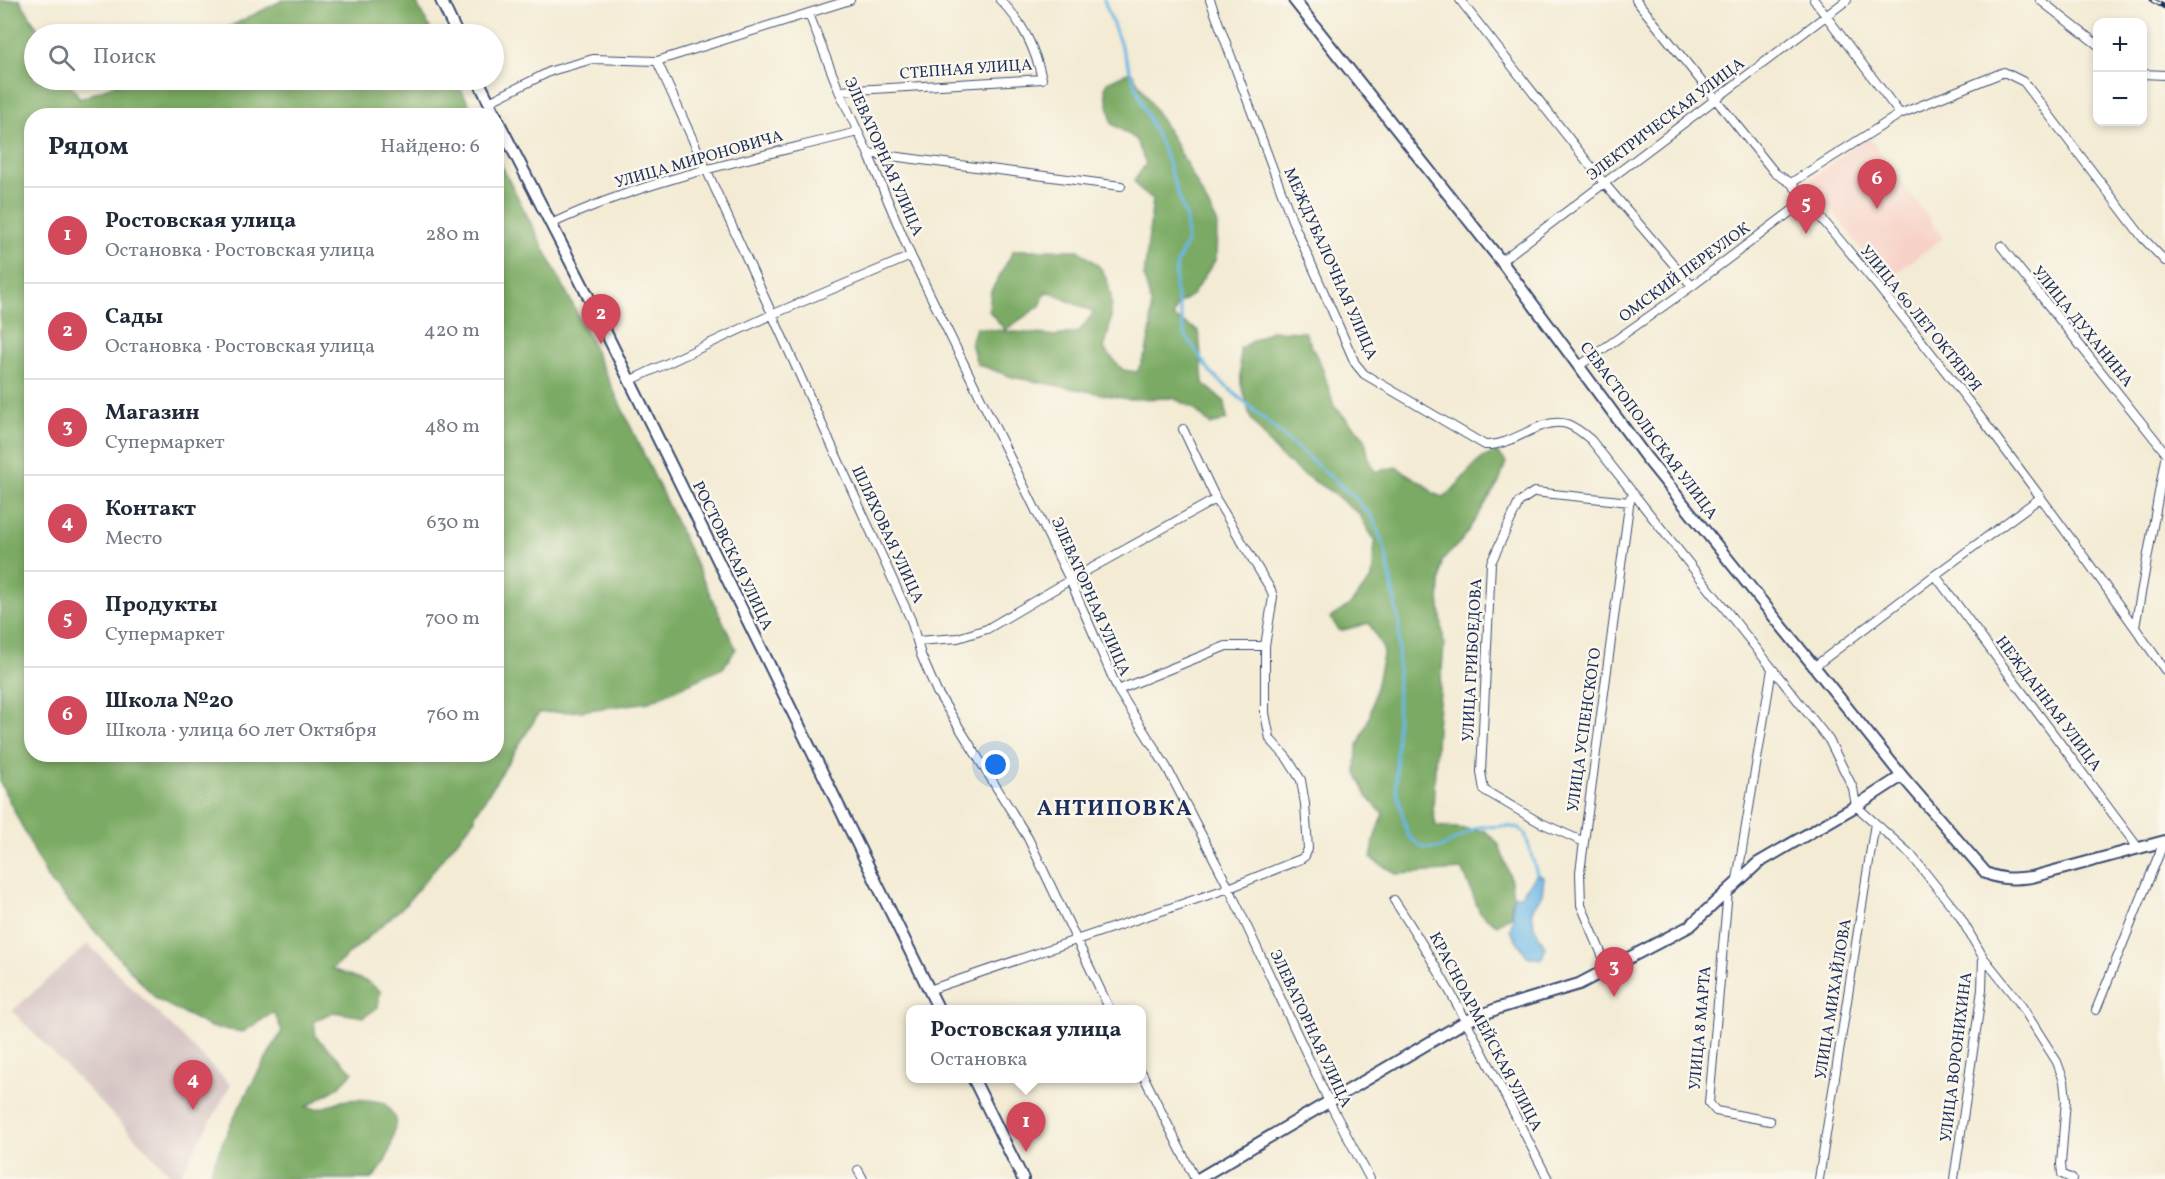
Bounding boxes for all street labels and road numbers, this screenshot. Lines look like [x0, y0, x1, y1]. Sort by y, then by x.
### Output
street label: ЭЛЕКТРИЧЕСКАЯ УЛИЦА [1583, 53, 1749, 187]
street label: СТЕПНАЯ УЛИЦА [899, 54, 1033, 86]
street label: ЭЛЕВАТОРНАЯ УЛИЦА [838, 74, 928, 240]
street label: УЛИЦА МИРОНОВИЧА [612, 125, 786, 195]
street label: МЕЖДУБАЛОЧНАЯ УЛИЦА [1278, 164, 1382, 364]
street label: ОМСКИЙ ПЕРЕУЛОК [1615, 218, 1755, 328]
street label: УЛИЦА 60 ЛЕТ ОКТЯБРЯ [1854, 241, 1986, 397]
street label: УЛИЦА ДУХАНИНА [2026, 262, 2138, 392]
street label: СЕВАСТОПОЛЬСКАЯ УЛИЦА [1574, 338, 1722, 524]
street label: ШЛЯХОВАЯ УЛИЦА [845, 463, 929, 607]
street label: РОСТОВСКАЯ УЛИЦА [686, 478, 778, 634]
street label: ЭЛЕВАТОРНАЯ УЛИЦА [1045, 514, 1135, 680]
street label: УЛИЦА ГРИБОЕДОВА [1458, 578, 1488, 742]
street label: НЕЖДАННАЯ УЛИЦА [1990, 632, 2106, 776]
street label: УЛИЦА УСПЕНСКОГО [1563, 646, 1607, 814]
street label: УЛИЦА МИХАЙЛОВА [1810, 917, 1858, 1081]
street label: КРАСНОАРМЕЙСКАЯ УЛИЦА [1423, 929, 1547, 1135]
street label: ЭЛЕВАТОРНАЯ УЛИЦА [1264, 946, 1356, 1112]
street label: УЛИЦА 8 МАРТА [1685, 965, 1717, 1091]
street label: УЛИЦА ВОРОНИХИНА [1936, 971, 1978, 1143]

